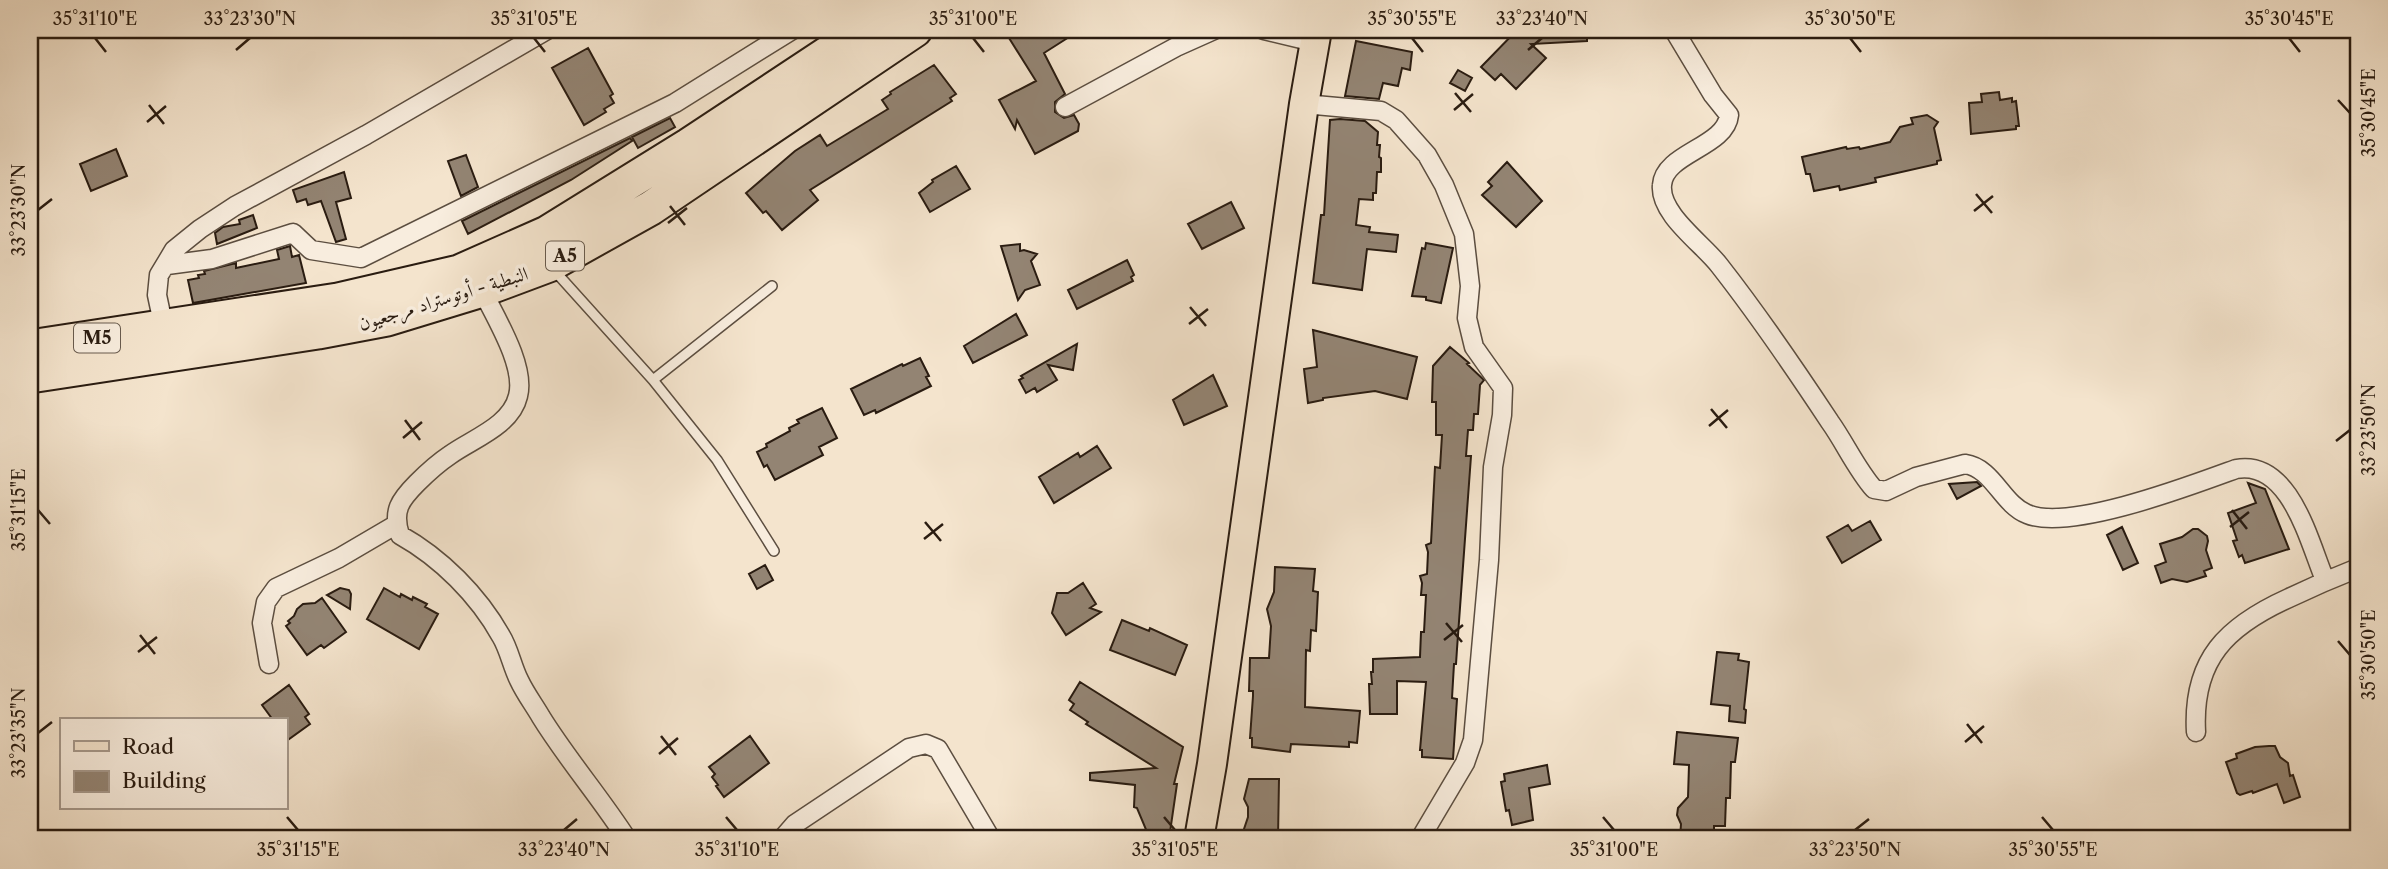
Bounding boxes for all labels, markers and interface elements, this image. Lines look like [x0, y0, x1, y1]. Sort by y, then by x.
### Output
text: 35°31'10"E [53, 8, 137, 30]
text: 33°23'30"N [204, 8, 297, 30]
text: 35°31'05"E [490, 8, 578, 30]
text: 35°31'00"E [929, 8, 1017, 30]
text: 35°30'55"E [1367, 8, 1457, 30]
text: 33°23'40"N [1496, 8, 1588, 30]
text: 35°30'50"E [1804, 8, 1896, 30]
text: 35°30'45"E [2244, 8, 2334, 30]
text: 35°30'45"E [2358, 68, 2380, 158]
text: 33°23'30"N [8, 163, 30, 256]
road number: A5 [546, 242, 584, 270]
street label: النبطية - أوتوستراد مرجعيون [355, 261, 531, 337]
road number: M5 [74, 324, 120, 352]
text: 33°23'50"N [2358, 384, 2380, 476]
text: 35°31'15"E [8, 468, 30, 552]
text: 35°30'50"E [2358, 609, 2380, 701]
text: 33°23'35"N [8, 687, 30, 779]
legend [60, 718, 287, 810]
text: Road [122, 734, 174, 759]
text: Building [122, 768, 207, 793]
text: 35°31'15"E [256, 839, 340, 861]
text: 33°23'40"N [518, 839, 610, 861]
text: 35°31'10"E [695, 839, 779, 861]
text: 35°31'05"E [1131, 839, 1219, 861]
text: 35°31'00"E [1570, 839, 1658, 861]
text: 33°23'50"N [1809, 839, 1901, 861]
text: 35°30'55"E [2008, 839, 2098, 861]

